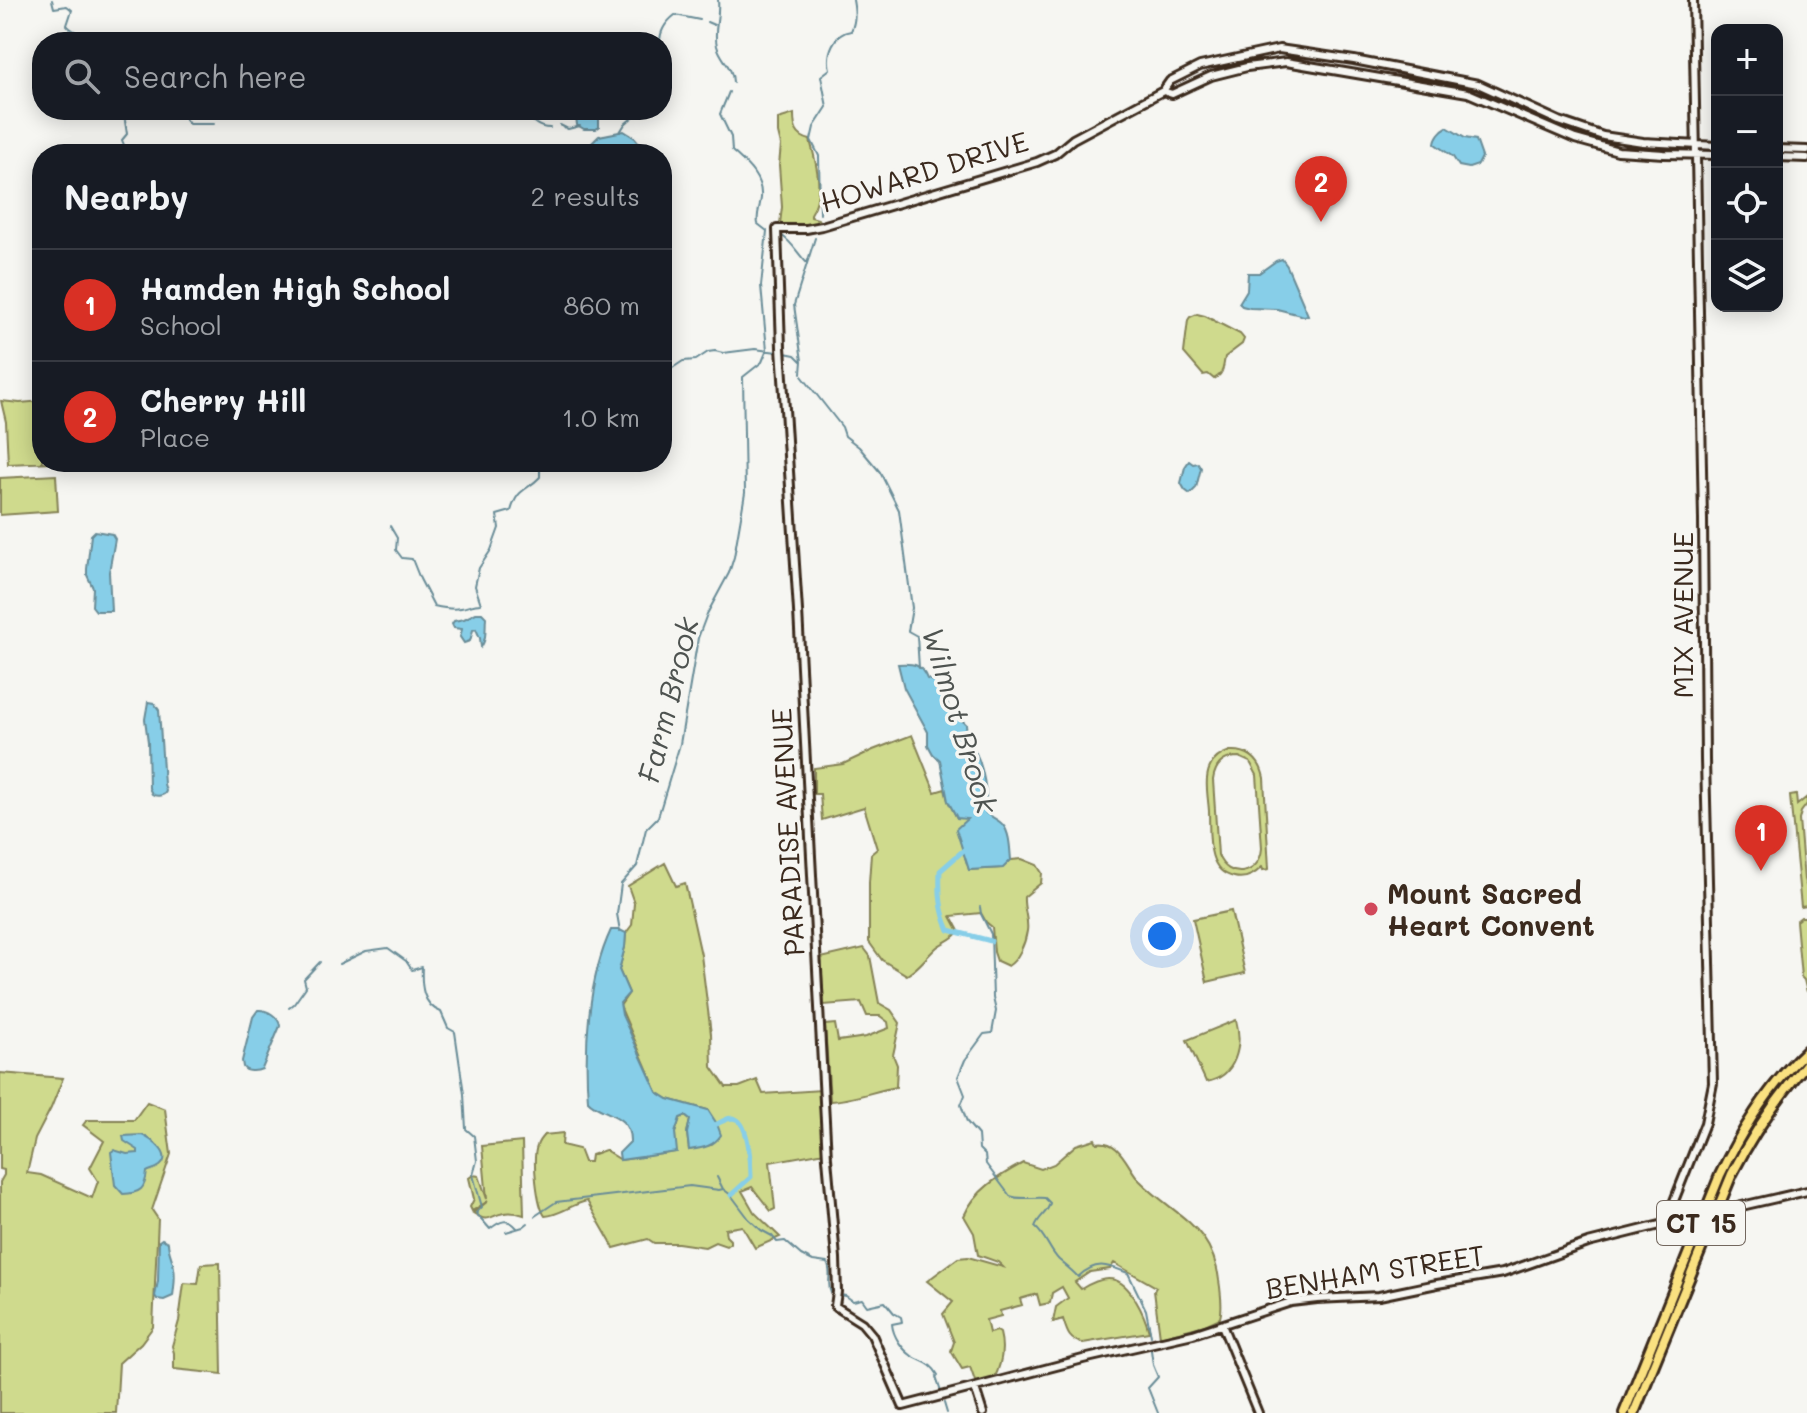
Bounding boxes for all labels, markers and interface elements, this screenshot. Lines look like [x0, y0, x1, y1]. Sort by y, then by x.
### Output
map controls [1711, 24, 1783, 312]
button: + [1711, 24, 1783, 96]
search box [32, 32, 672, 120]
icon: search [60, 54, 104, 98]
text: Search here [124, 56, 307, 96]
button: − [1711, 96, 1783, 168]
street label: HOWARD DRIVE [816, 122, 1032, 220]
pin: 2 [1295, 156, 1347, 222]
button: locate [1711, 168, 1783, 240]
text: Nearby [64, 174, 189, 219]
text: 2 results [531, 179, 640, 213]
button: layers [1711, 240, 1783, 312]
text: Hamden High School [140, 268, 450, 308]
text: 1 [84, 288, 96, 322]
text: 860 m [563, 288, 640, 322]
text: School [140, 308, 222, 342]
text: Cherry Hill [140, 380, 306, 420]
text: 2 [83, 400, 97, 434]
text: 1.0 km [562, 400, 640, 434]
text: Place [140, 420, 210, 454]
street label: MIX AVENUE [1664, 532, 1700, 698]
water label: Farm Brook [627, 612, 707, 787]
water label: Wilmot Brook [914, 622, 1009, 819]
street label: PARADISE AVENUE [763, 707, 811, 957]
pin: 1 [1735, 805, 1787, 871]
place label: Mount Sacred Heart Convent [1387, 875, 1595, 943]
marker: Mount Sacred Heart Convent [1362, 900, 1380, 918]
your location [1142, 916, 1182, 956]
road number: CT 15 [1657, 1201, 1745, 1245]
street label: BENHAM STREET [1263, 1236, 1487, 1306]

